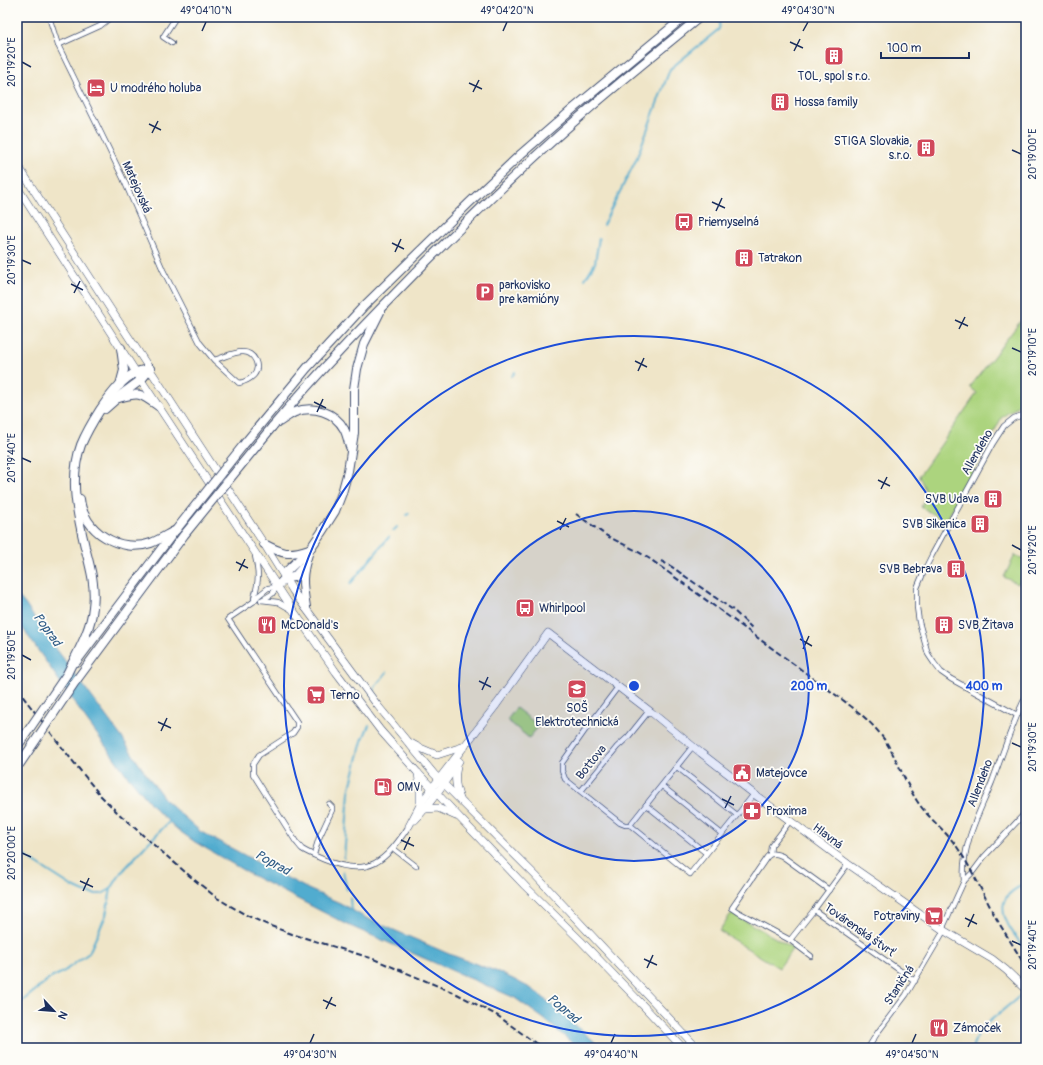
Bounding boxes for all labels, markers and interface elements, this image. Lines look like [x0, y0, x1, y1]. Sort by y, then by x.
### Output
text: 49°04'10"N [180, 5, 232, 17]
text: 49°04'20"N [480, 5, 534, 17]
text: 49°04'30"N [781, 5, 835, 17]
scale bar [881, 34, 969, 60]
text: 20°19'20"E [6, 37, 18, 87]
text: 100 m [887, 41, 922, 56]
building icon: TOL, spol s r.o. [823, 45, 845, 67]
place label: TOL, spol s r.o. [798, 69, 870, 84]
hotel icon: U modrého holuba [85, 77, 107, 99]
place label: U modrého holuba [110, 81, 202, 96]
building icon: Hossa family [769, 91, 791, 113]
place label: Hossa family [794, 95, 858, 110]
text: 20°19'00"E [1027, 129, 1039, 179]
place label: STIGA Slovakia, s.r.o. [834, 134, 912, 163]
building icon: STIGA Slovakia, s.r.o. [915, 137, 937, 159]
street label: Matejovská [118, 159, 155, 216]
bus stop icon: Priemyselná [673, 211, 695, 233]
place label: Priemyselná [698, 215, 759, 230]
text: 20°19'30"E [6, 235, 18, 285]
building icon: Tatrakon [733, 247, 755, 269]
place label: Tatrakon [758, 251, 802, 266]
place label: parkovisko pre kamióny [499, 278, 559, 307]
parking icon: parkovisko pre kamióny [474, 281, 496, 303]
text: 20°19'10"E [1027, 328, 1039, 376]
street label: Allendeho [958, 426, 997, 478]
text: 20°19'40"E [6, 433, 18, 483]
building icon: SVB Udava [982, 488, 1004, 510]
place label: SVB Udava [925, 492, 979, 507]
building icon: SVB Sikenica [969, 513, 991, 535]
place label: SVB Sikenica [902, 517, 966, 532]
text: 20°19'20"E [1027, 525, 1039, 575]
building icon: SVB Bebrava [945, 558, 967, 580]
place label: SVB Bebrava [879, 562, 942, 577]
bus stop icon: Whirlpool [514, 597, 536, 619]
place label: Whirlpool [539, 601, 586, 616]
water label: Poprad [30, 610, 66, 651]
restaurant icon: McDonald's [256, 614, 278, 636]
building icon: SVB Žitava [933, 614, 955, 636]
place label: SVB Žitava [958, 617, 1014, 633]
place label: McDonald's [281, 618, 339, 633]
text: 20°19'50"E [6, 630, 18, 680]
school or university icon: SOŠ Elektrotechnická [566, 678, 588, 700]
centre of rings [627, 679, 641, 693]
text: 200 m [791, 679, 828, 694]
text: 400 m [965, 679, 1003, 694]
supermarket icon: Terno [305, 684, 327, 706]
place label: Terno [330, 688, 360, 703]
place label: SOŠ Elektrotechnická [535, 700, 619, 730]
text: 20°19'30"E [1027, 722, 1039, 772]
street label: Bottova [573, 742, 610, 783]
street label: Allendeho [965, 757, 997, 809]
public building icon: Matejovce [731, 762, 753, 784]
place label: Matejovce [756, 766, 807, 781]
fuel station icon: OMV [372, 776, 394, 798]
place label: OMV [397, 780, 420, 795]
pharmacy icon: Proxima [741, 800, 763, 822]
place label: Proxima [766, 804, 807, 819]
street label: Hlavná [810, 820, 846, 853]
text: 20°20'00"E [6, 826, 18, 880]
water label: Poprad [252, 847, 294, 880]
street label: Továrenská štvrť [821, 900, 899, 961]
supermarket icon: Potraviny [923, 905, 945, 927]
place label: Potraviny [873, 909, 920, 924]
text: 20°19'40"E [1027, 920, 1039, 970]
street label: Staničná [881, 962, 918, 1008]
north arrow [34, 991, 74, 1031]
water label: Poprad [544, 991, 584, 1028]
text: N [55, 1009, 70, 1022]
restaurant icon: Zámoček [928, 1017, 950, 1039]
place label: Zámoček [953, 1021, 1001, 1036]
text: 49°04'30"N [283, 1049, 337, 1061]
text: 49°04'40"N [584, 1049, 638, 1061]
text: 49°04'50"N [885, 1049, 939, 1061]

